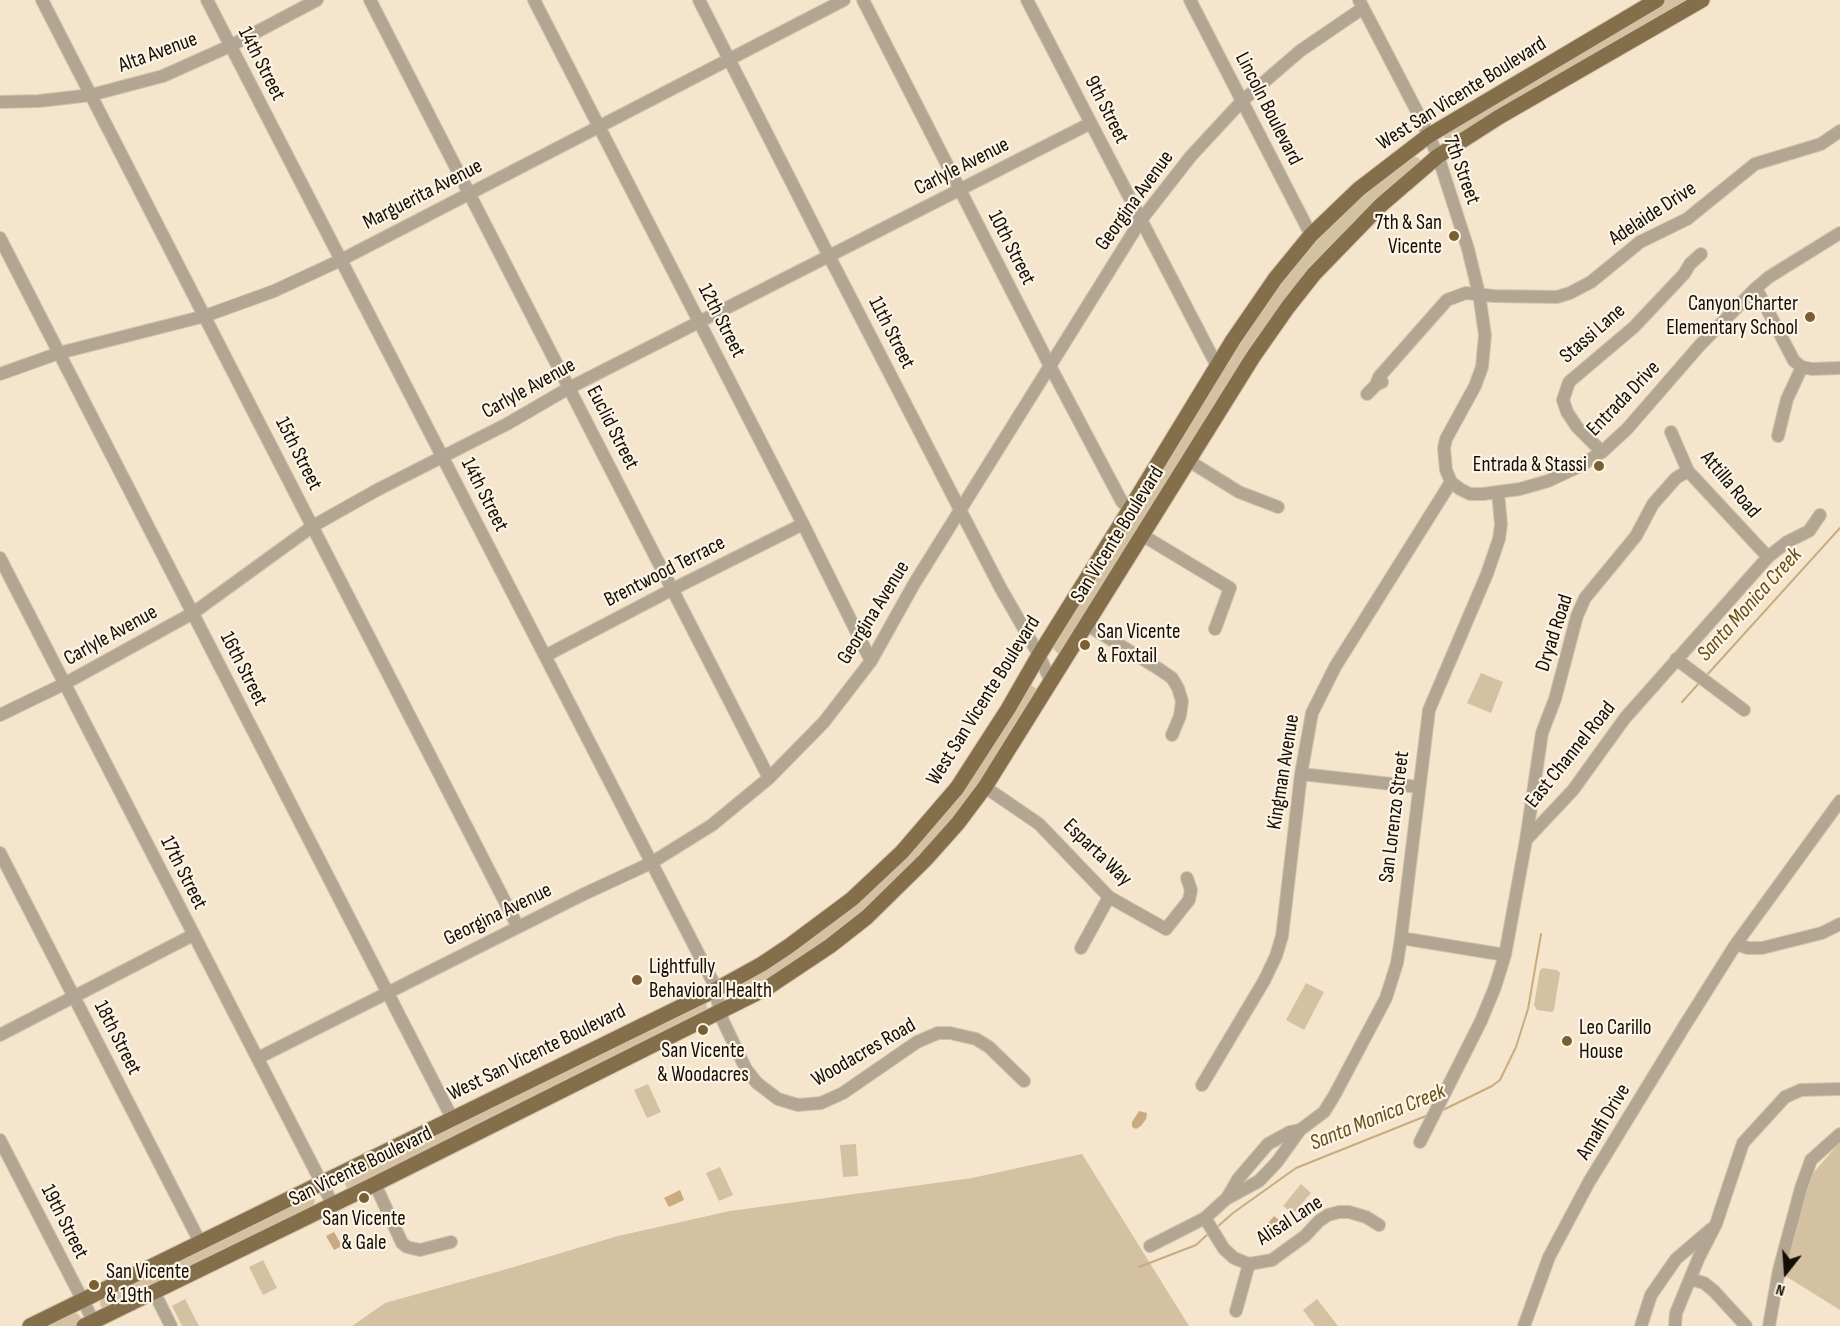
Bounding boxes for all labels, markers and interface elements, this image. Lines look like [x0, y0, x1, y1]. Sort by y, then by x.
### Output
street label: 14th Street [232, 23, 290, 105]
street label: Alta Avenue [115, 27, 201, 79]
street label: West San Vicente Boulevard [1373, 32, 1551, 156]
street label: Lincoln Boulevard [1229, 48, 1307, 170]
street label: 9th Street [1078, 72, 1134, 148]
street label: Carlyle Avenue [910, 132, 1014, 202]
street label: 7th Street [1437, 132, 1485, 208]
street label: Georgina Avenue [1090, 146, 1180, 256]
street label: Marguerita Avenue [359, 154, 487, 236]
street label: Adelaide Drive [1605, 176, 1701, 252]
street label: 10th Street [982, 207, 1040, 289]
place label: 7th & San Vicente [1375, 211, 1442, 261]
marker: 7th & San Vicente [1447, 229, 1461, 243]
street label: 12th Street [692, 280, 750, 362]
place label: Canyon Charter Elementary School [1666, 292, 1798, 342]
street label: 11th Street [862, 293, 920, 373]
street label: Stassi Lane [1555, 299, 1631, 369]
marker: Canyon Charter Elementary School [1803, 310, 1817, 324]
street label: Carlyle Avenue [478, 353, 580, 425]
street label: Entrada Drive [1582, 356, 1666, 442]
street label: Euclid Street [580, 382, 644, 474]
street label: 15th Street [269, 413, 327, 495]
street label: Attilla Road [1695, 446, 1765, 524]
place label: Entrada & Stassi [1473, 453, 1587, 479]
street label: 14th Street [455, 454, 513, 536]
marker: Entrada & Stassi [1592, 459, 1606, 473]
street label: San Vicente Boulevard [1066, 462, 1170, 608]
street label: Brentwood Terrace [600, 531, 730, 613]
water label: Santa Monica Creek [1692, 543, 1808, 667]
street label: Georgina Avenue [832, 557, 916, 669]
street label: Dryad Road [1531, 591, 1579, 675]
street label: Carlyle Avenue [60, 600, 162, 672]
street label: West San Vicente Boulevard [922, 612, 1046, 790]
place label: San Vicente & Foxtail [1097, 620, 1180, 670]
street label: 16th Street [214, 628, 272, 710]
marker: San Vicente & Foxtail [1078, 638, 1092, 652]
street label: East Channel Road [1520, 697, 1622, 813]
street label: Kingman Avenue [1262, 713, 1306, 831]
street label: San Lorenzo Street [1374, 750, 1416, 884]
street label: Esparta Way [1057, 814, 1137, 892]
street label: 17th Street [154, 832, 212, 914]
street label: Georgina Avenue [440, 878, 556, 952]
place label: Lightfully Behavioral Health [649, 955, 772, 1005]
marker: Lightfully Behavioral Health [630, 973, 644, 987]
street label: 18th Street [88, 997, 146, 1079]
street label: West San Vicente Boulevard [444, 999, 630, 1107]
street label: Woodacres Road [808, 1013, 920, 1093]
place label: Leo Carillo House [1579, 1016, 1651, 1066]
marker: San Vicente & Woodacres [696, 1023, 710, 1037]
marker: Leo Carillo House [1560, 1034, 1574, 1048]
place label: San Vicente & Woodacres [657, 1039, 749, 1089]
water label: Santa Monica Creek [1306, 1079, 1450, 1157]
street label: Amalfi Drive [1572, 1079, 1636, 1165]
street label: San Vicente Boulevard [285, 1121, 437, 1213]
street label: 19th Street [35, 1181, 93, 1263]
street label: Alisal Lane [1252, 1190, 1328, 1252]
marker: San Vicente & Gale [357, 1191, 371, 1205]
place label: San Vicente & Gale [322, 1207, 406, 1257]
north arrow [1756, 1242, 1816, 1302]
place label: San Vicente & 19th [106, 1260, 189, 1310]
marker: San Vicente & 19th [87, 1278, 101, 1292]
text: N [1774, 1279, 1787, 1300]

